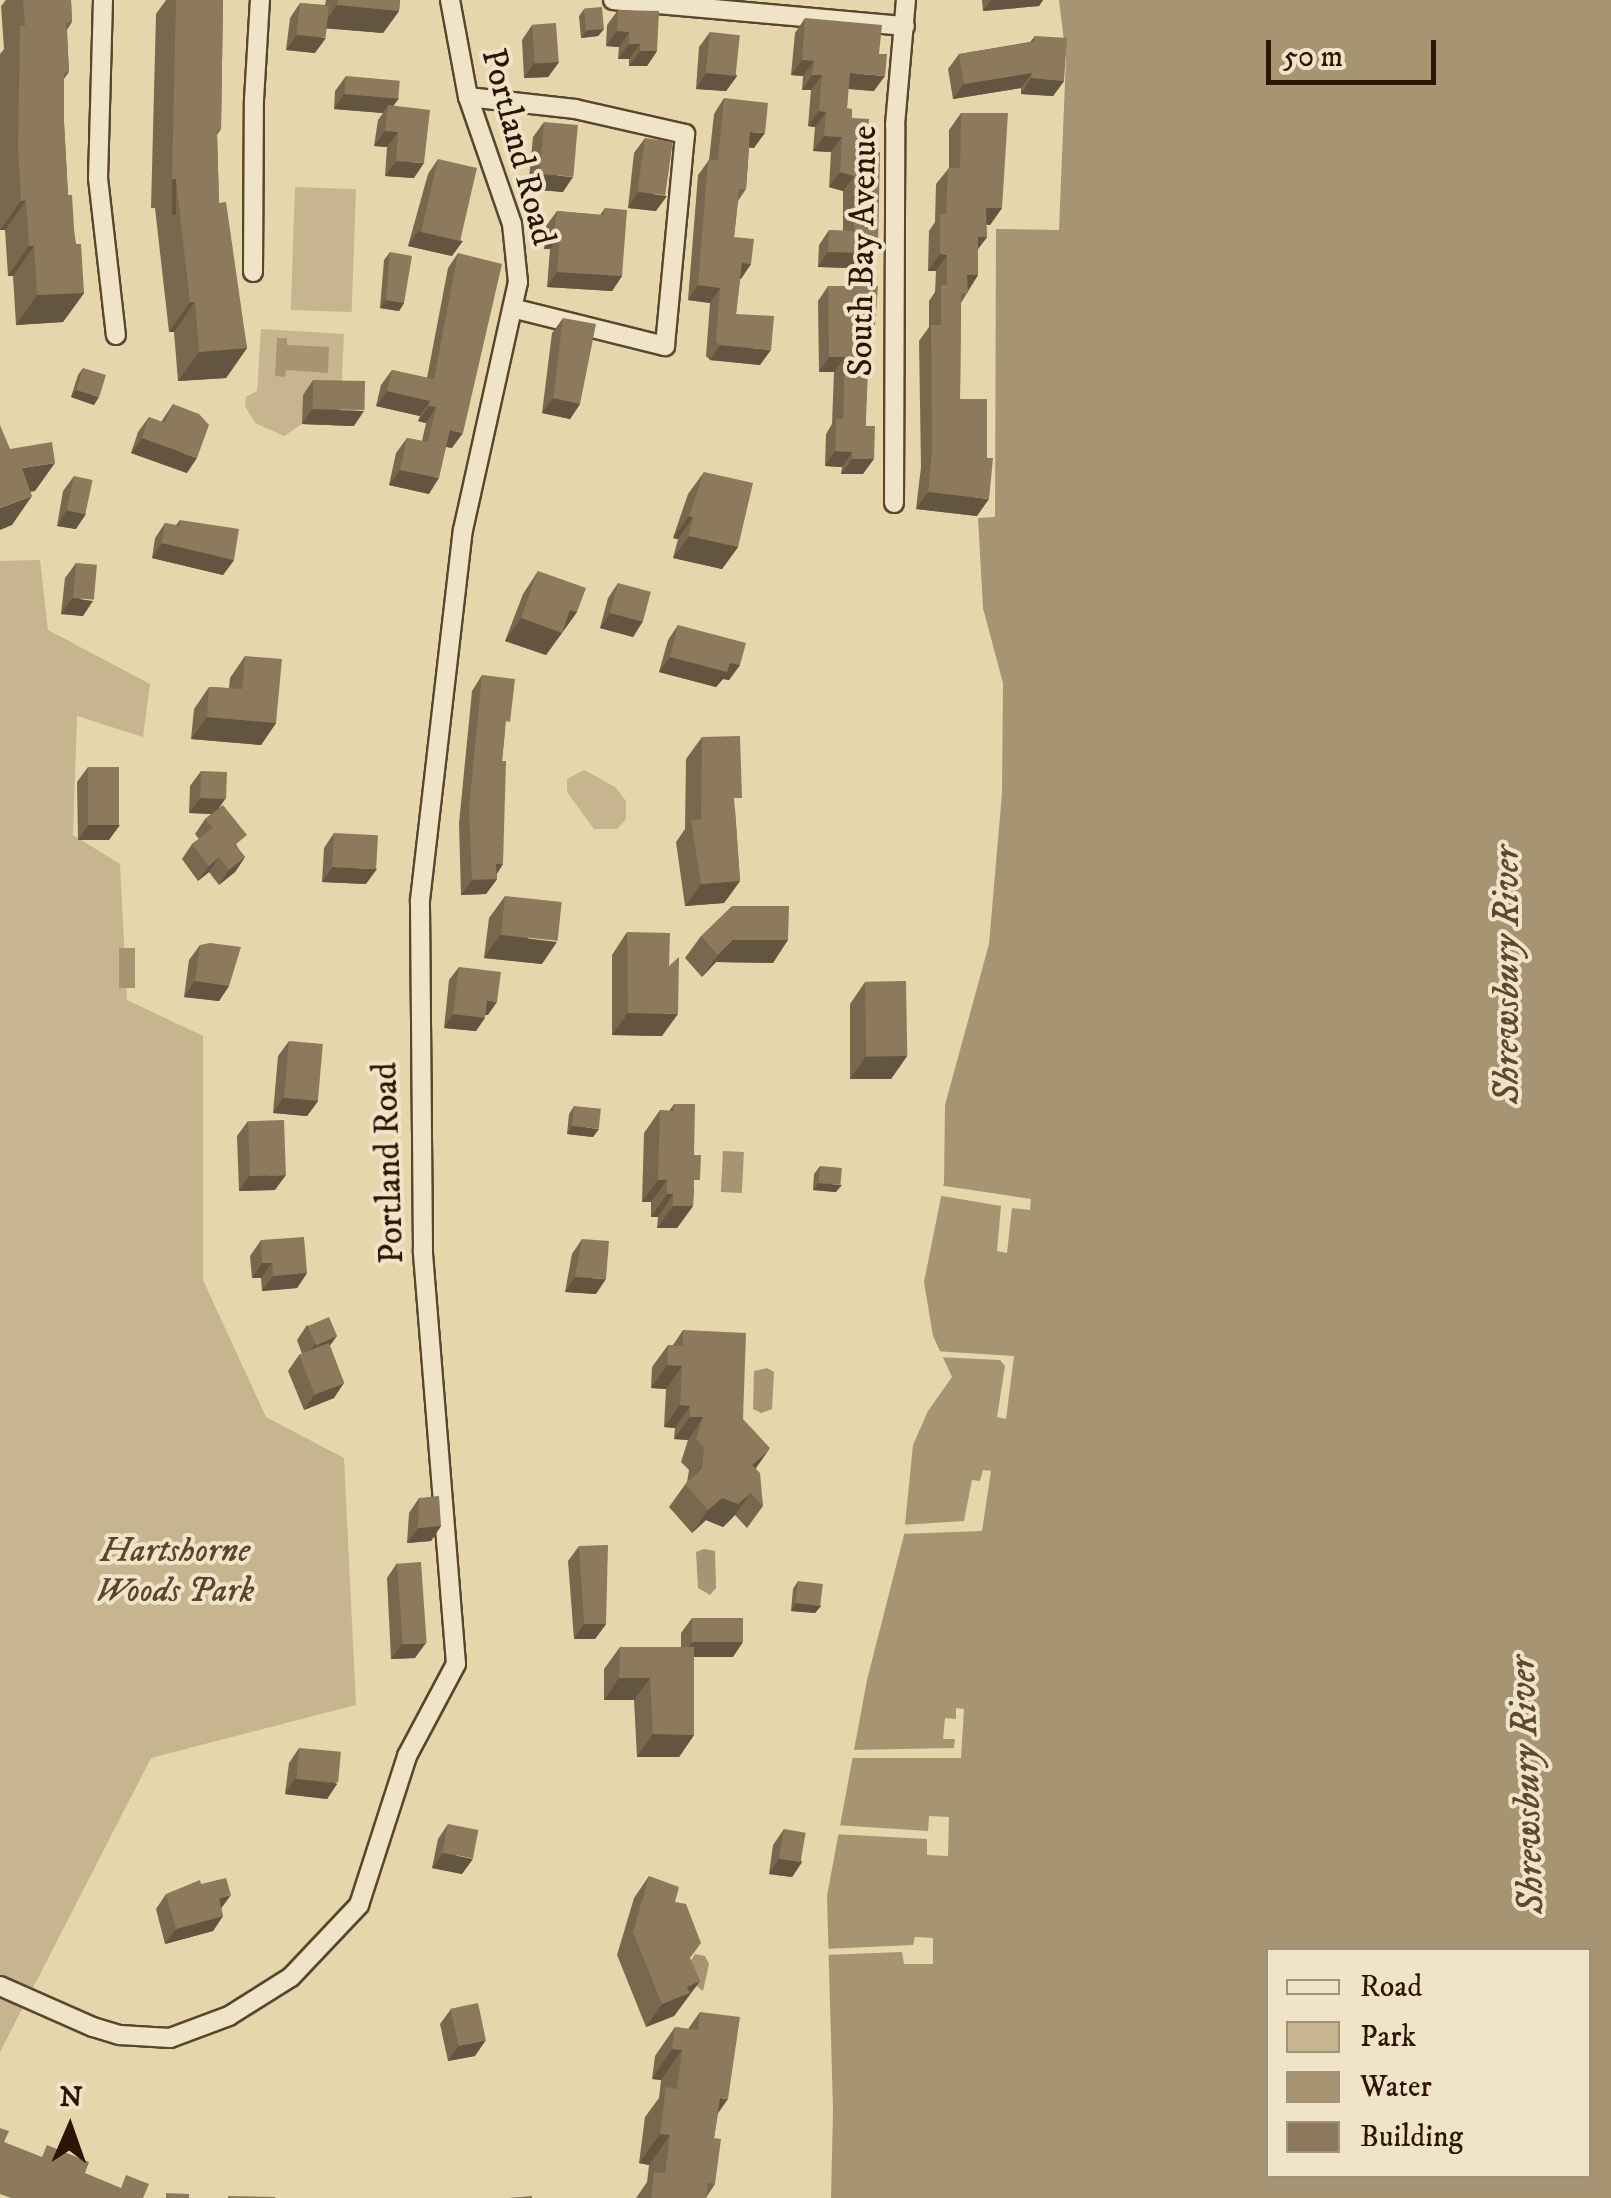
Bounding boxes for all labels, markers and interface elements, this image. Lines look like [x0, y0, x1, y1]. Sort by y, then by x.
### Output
scale bar [1271, 20, 1441, 82]
text: 50 m [1283, 39, 1343, 76]
street label: Portland Road [472, 44, 564, 250]
street label: South Bay Avenue [840, 125, 886, 377]
water label: Shrewsbury River [1485, 846, 1531, 1104]
street label: Portland Road [364, 1061, 414, 1265]
park label: Hartshorne Woods Park [96, 1530, 254, 1612]
water label: Shrewsbury River [1501, 1655, 1555, 1915]
legend [1266, 1948, 1591, 2178]
text: Road [1360, 1969, 1422, 2006]
text: Park [1360, 2019, 1416, 2056]
text: Water [1360, 2069, 1432, 2106]
north arrow [20, 2078, 120, 2178]
text: N [59, 2080, 83, 2115]
text: Building [1360, 2119, 1463, 2156]

